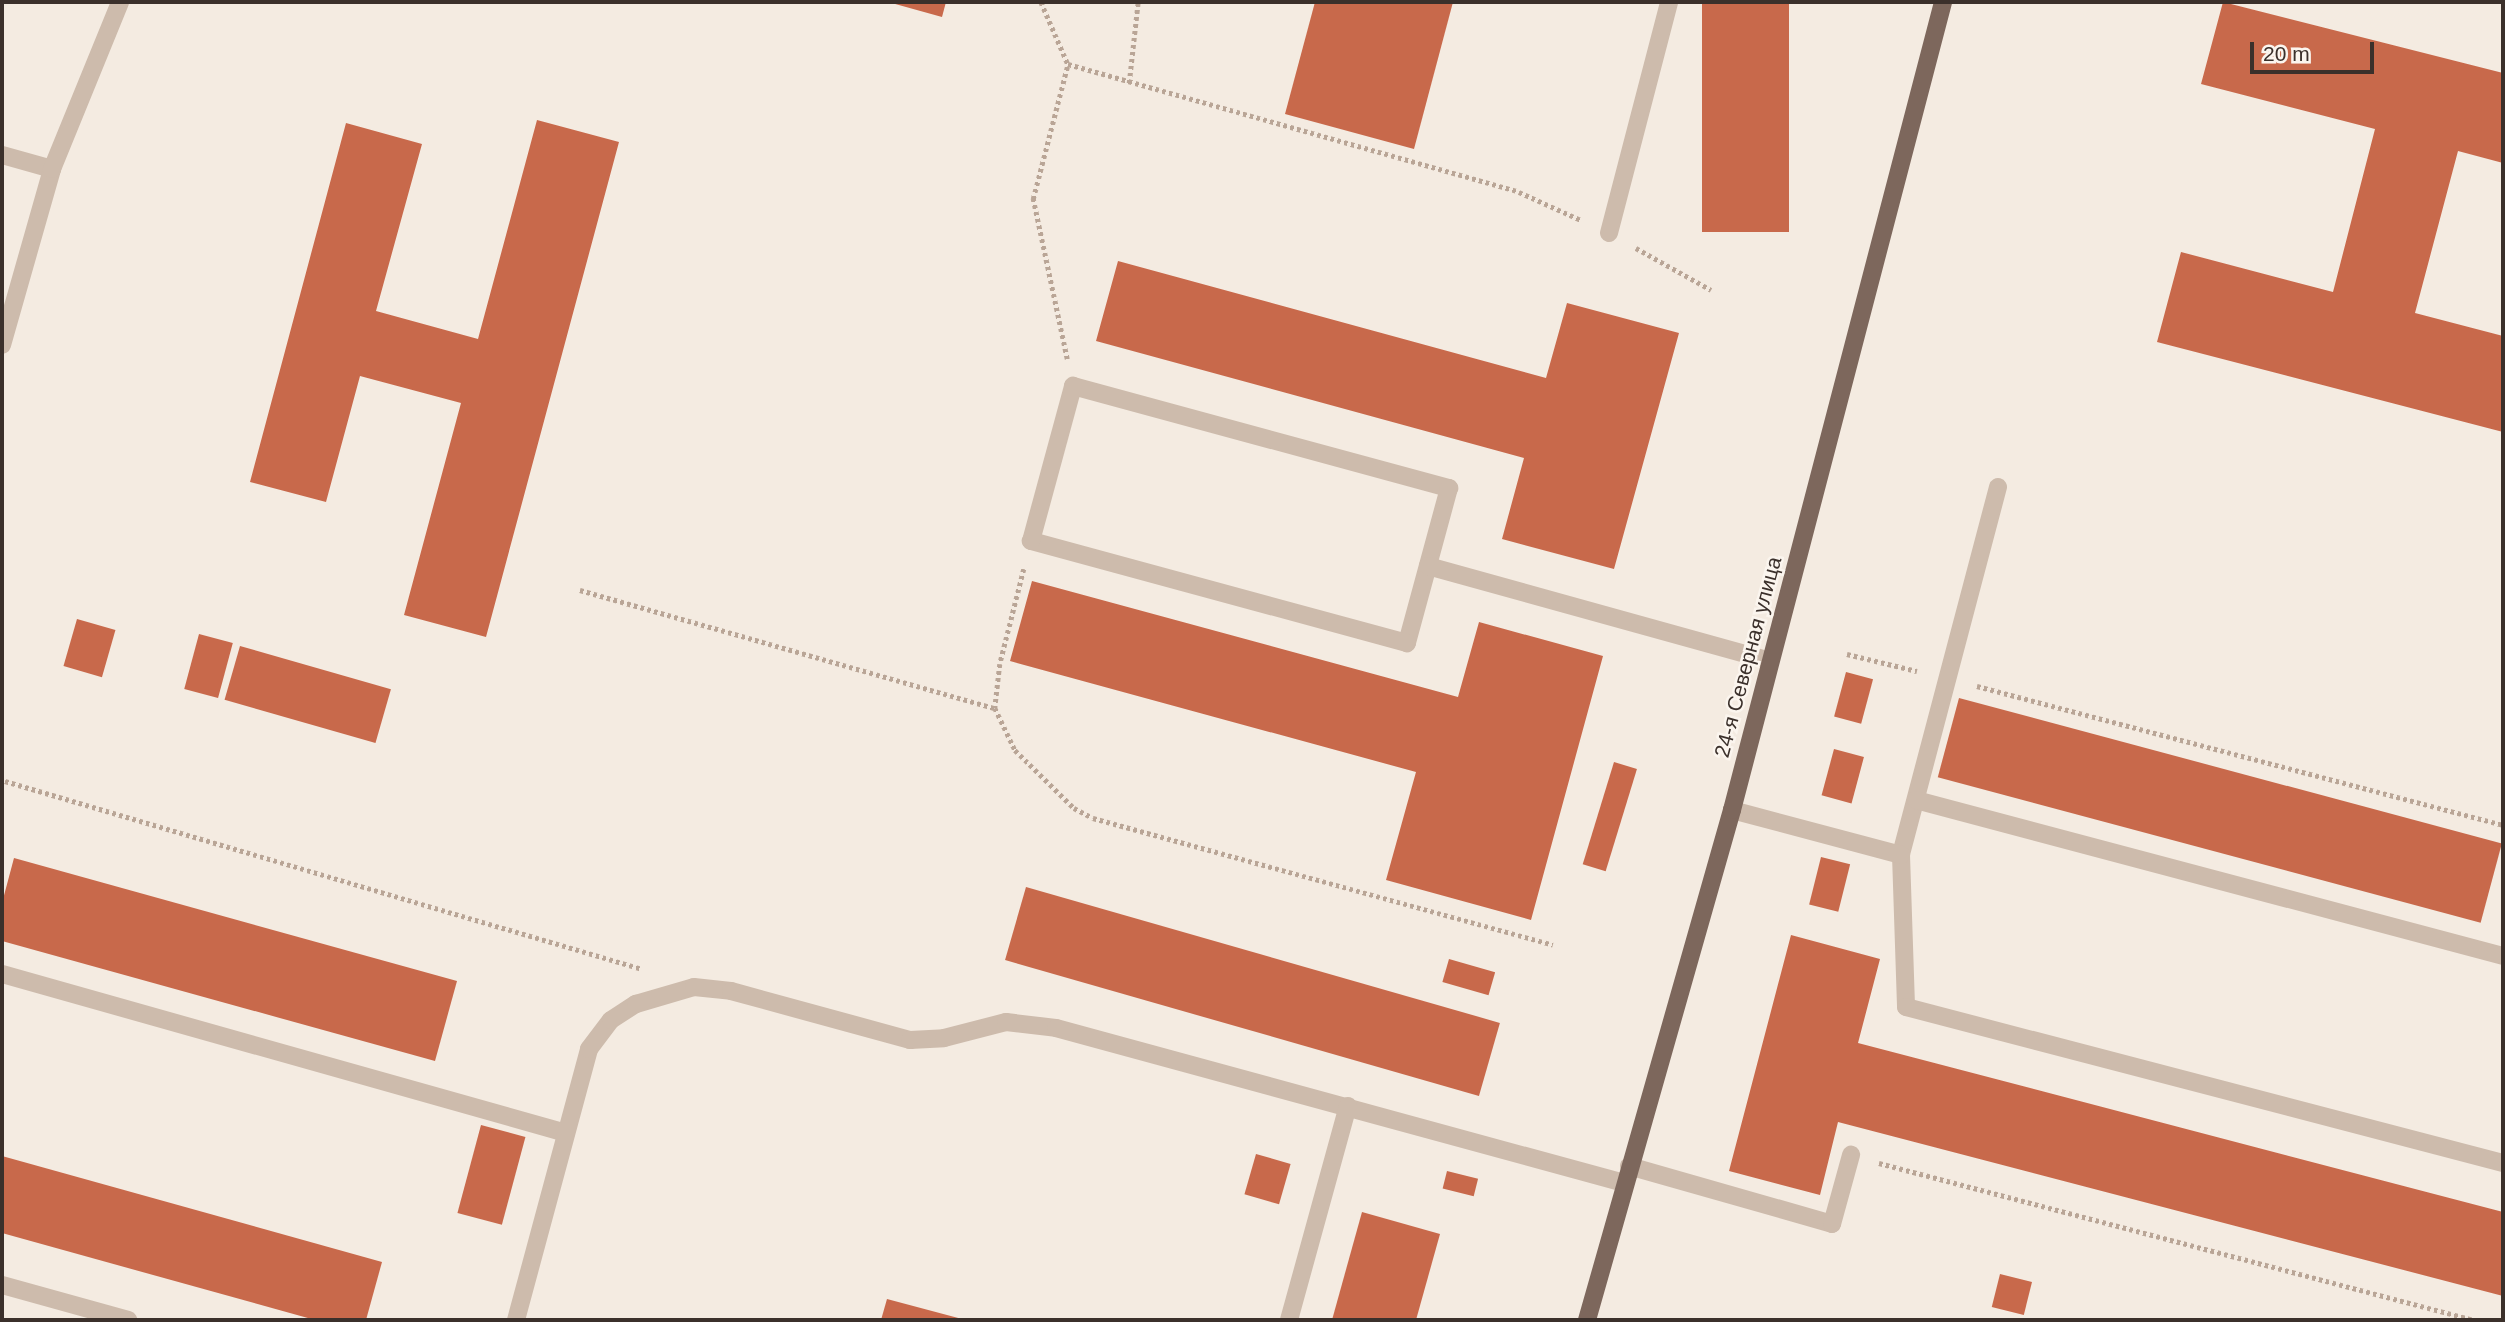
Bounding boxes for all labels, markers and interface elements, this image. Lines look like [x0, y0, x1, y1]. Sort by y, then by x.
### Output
scale bar [2253, 28, 2377, 72]
text: 20 m [2263, 42, 2310, 65]
street label: 24-я Северная улица [1709, 554, 1787, 760]

